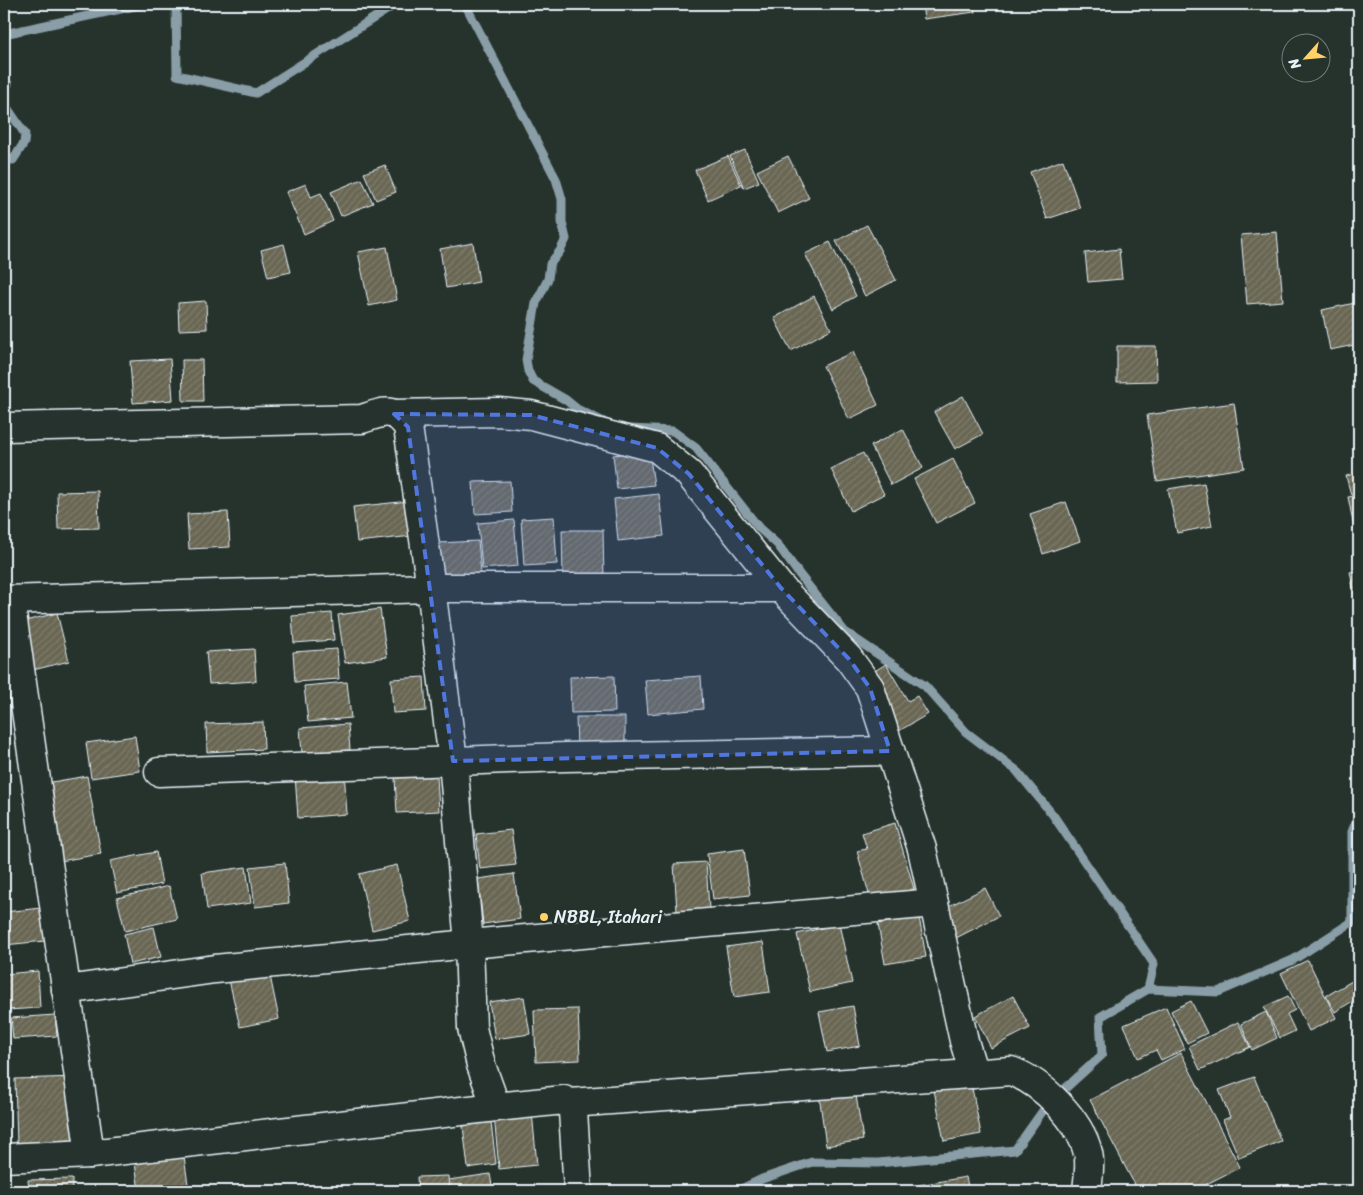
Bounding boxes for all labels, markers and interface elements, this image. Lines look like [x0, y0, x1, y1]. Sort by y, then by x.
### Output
north arrow [1280, 32, 1330, 82]
text: N [1281, 53, 1309, 75]
place label: NBBL, Itahari [554, 901, 663, 933]
marker: NBBL, Itahari [538, 911, 550, 923]

